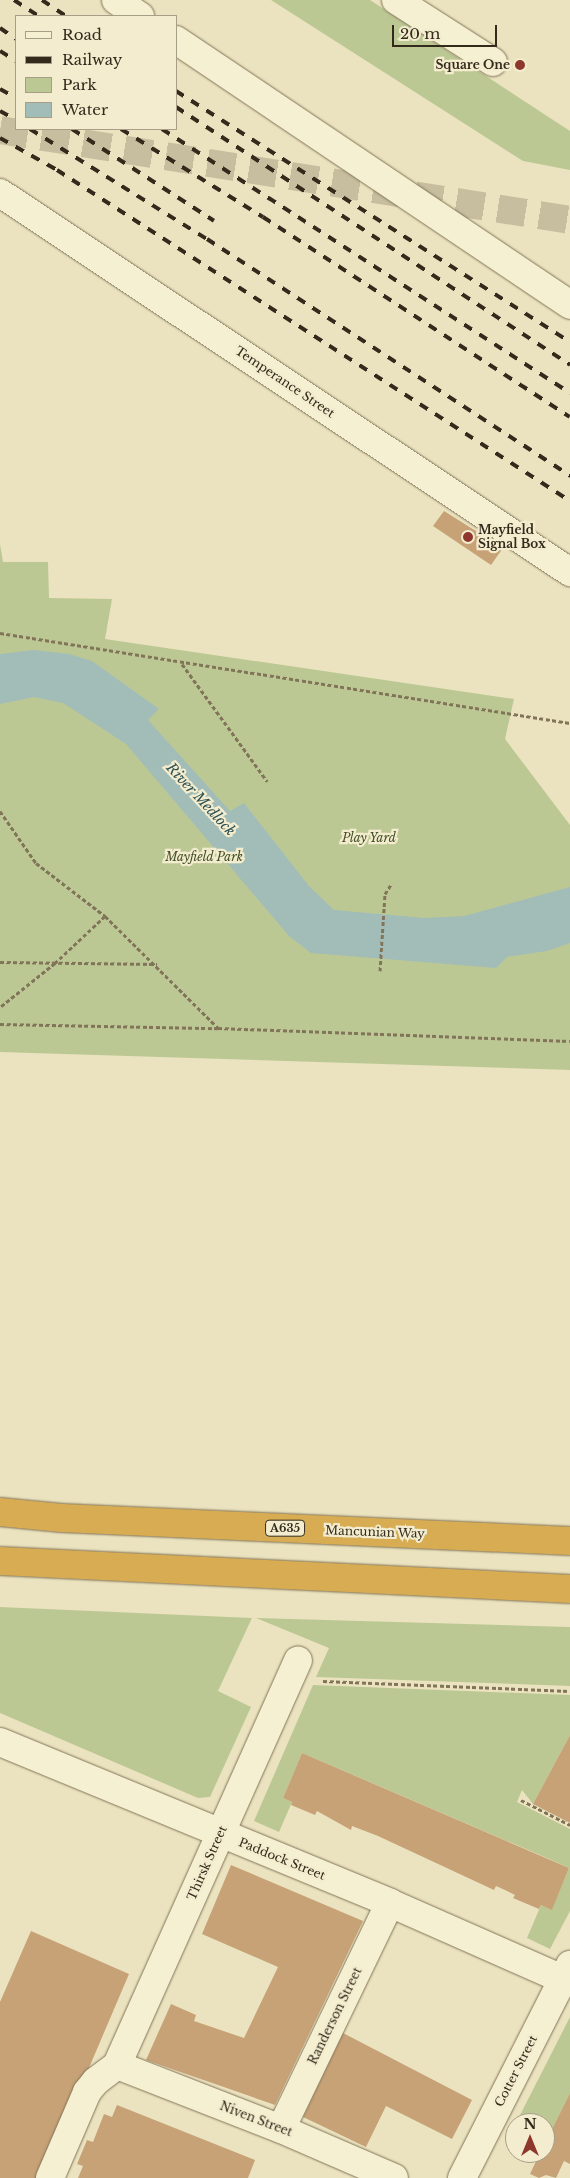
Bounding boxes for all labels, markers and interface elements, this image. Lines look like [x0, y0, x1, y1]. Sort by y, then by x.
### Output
legend [15, 15, 178, 130]
scale bar [395, 15, 500, 47]
text: 20 m [400, 24, 440, 43]
text: Road [62, 25, 102, 44]
text: Railway [62, 50, 122, 69]
place label: Square One [435, 58, 510, 72]
marker: Square One [514, 59, 526, 71]
text: Park [62, 75, 97, 94]
text: Water [62, 100, 108, 119]
street label: Temperance Street [233, 343, 337, 421]
place label: Mayfield Signal Box [478, 523, 546, 551]
marker: Mayfield Signal Box [462, 531, 474, 543]
water label: River Medlock [163, 759, 239, 839]
park label: Play Yard [342, 831, 396, 845]
park label: Mayfield Park [165, 850, 243, 864]
road number: A635 [265, 1520, 305, 1536]
street label: Mancunian Way [325, 1523, 425, 1541]
street label: Thirsk Street [184, 1823, 230, 1903]
street label: Paddock Street [237, 1835, 327, 1883]
street label: Randerson Street [305, 1965, 365, 2067]
street label: Cotter Street [492, 2033, 540, 2109]
street label: Niven Street [218, 2099, 294, 2139]
north arrow [505, 2113, 555, 2163]
text: N [523, 2115, 537, 2133]

